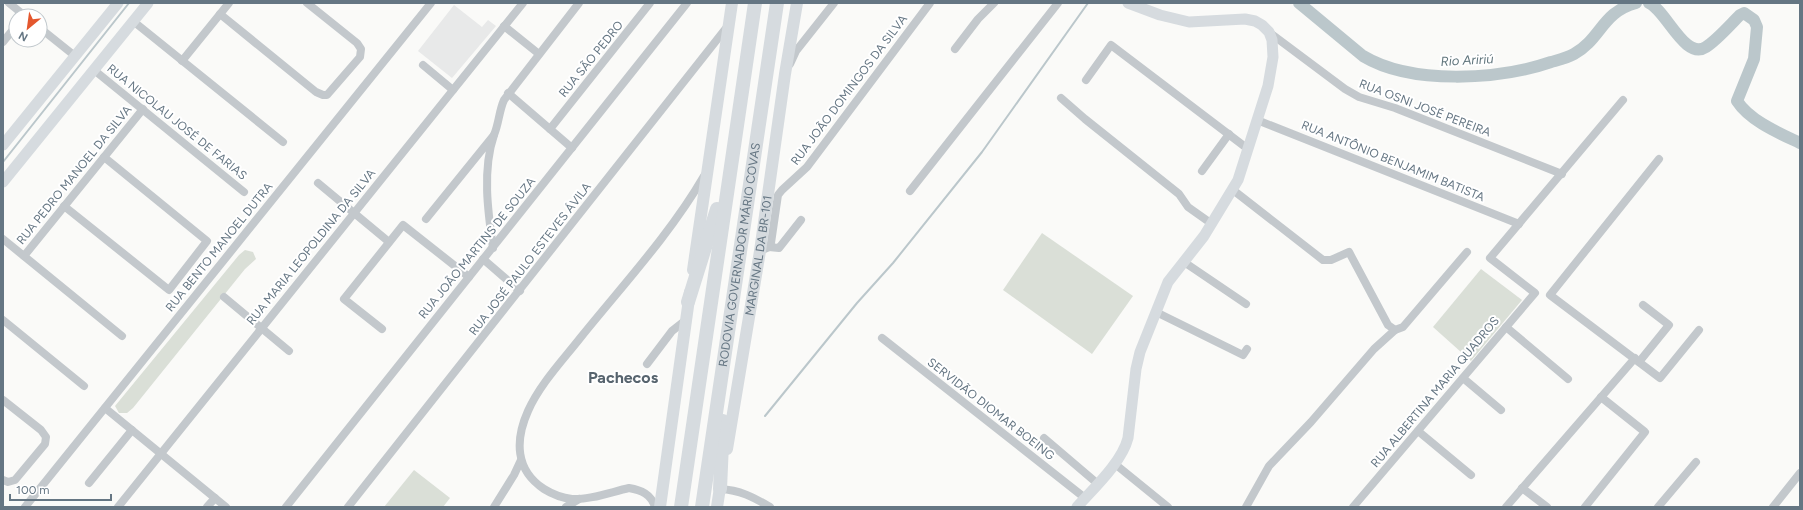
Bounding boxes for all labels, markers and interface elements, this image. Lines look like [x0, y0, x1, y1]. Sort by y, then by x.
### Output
north arrow [8, 8, 48, 48]
street label: RUA JOÃO DOMINGOS DA SILVA [788, 12, 910, 168]
street label: RUA SÃO PEDRO [556, 18, 626, 100]
text: N [17, 29, 30, 44]
water label: Rio Aririú [1440, 51, 1494, 69]
street label: RUA NICOLAU JOSÉ DE FARIAS [104, 61, 250, 183]
street label: RUA OSNI JOSÉ PEREIRA [1357, 76, 1493, 140]
street label: RUA PEDRO MANOEL DA SILVA [14, 103, 134, 247]
street label: RUA ANTÔNIO BENJAMIM BATISTA [1299, 118, 1487, 204]
street label: RODOVIA GOVERNADOR MÁRIO COVAS [716, 142, 763, 368]
street label: RUA MARIA LEOPOLDINA DA SILVA [244, 166, 378, 328]
street label: RUA JOÃO MARTINS DE SOUZA [416, 175, 538, 321]
street label: RUA BENTO MANOEL DUTRA [163, 180, 275, 314]
street label: RUA JOSÉ PAULO ESTEVES ÁVILA [466, 180, 594, 338]
street label: MARGINAL DA BR-101 [742, 195, 775, 317]
street label: RUA ALBERTINA MARIA QUADROS [1368, 314, 1502, 470]
street label: SERVIDÃO DIOMAR BOEING [925, 355, 1057, 463]
district label: Pachecos [588, 368, 659, 387]
scale bar [10, 476, 111, 502]
text: 100 m [16, 483, 50, 497]

